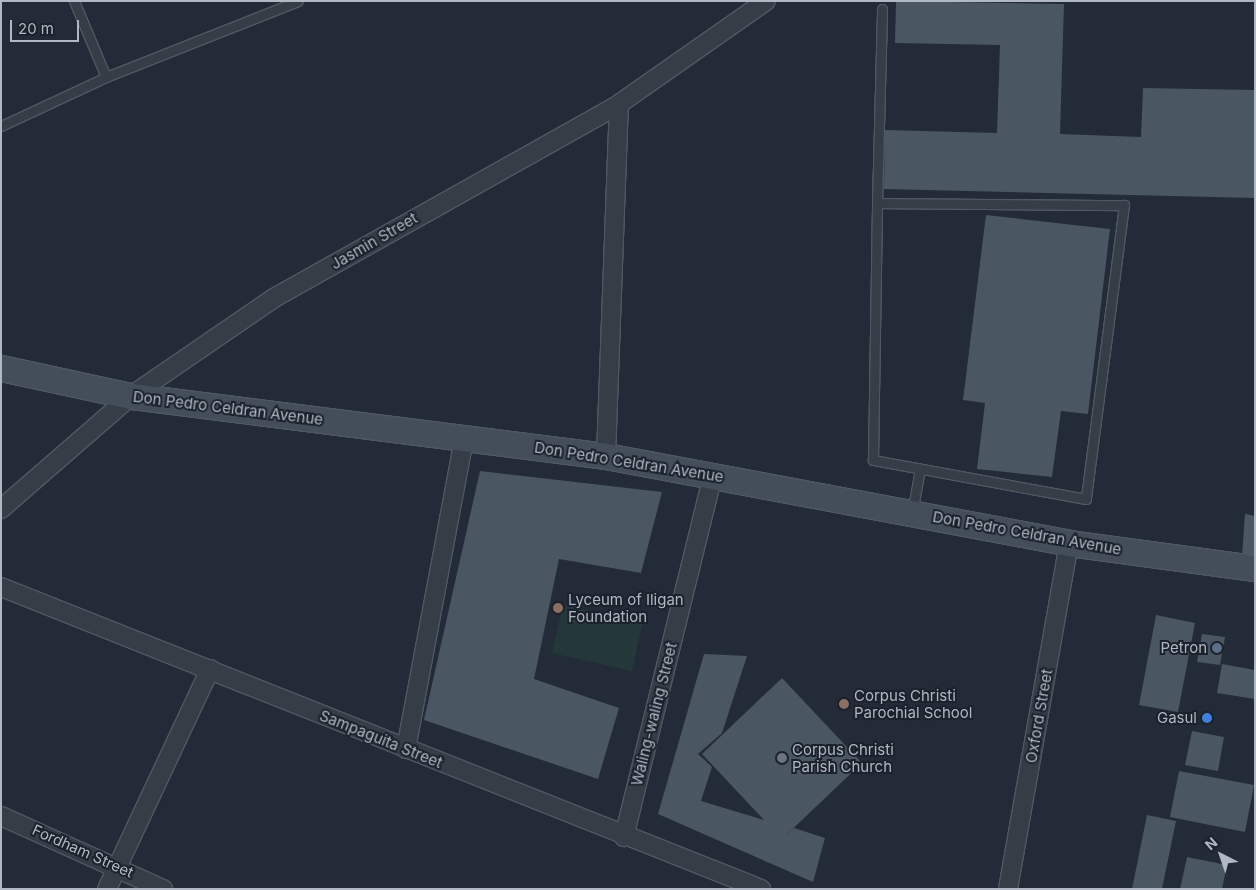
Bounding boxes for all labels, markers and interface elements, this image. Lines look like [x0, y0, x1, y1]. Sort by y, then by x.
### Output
scale bar [12, 10, 81, 42]
text: 20 m [18, 19, 54, 38]
street label: Jasmin Street [327, 209, 421, 273]
street label: Don Pedro Celdran Avenue [132, 387, 324, 429]
street label: Don Pedro Celdran Avenue [533, 438, 725, 486]
street label: Don Pedro Celdran Avenue [931, 508, 1123, 558]
place label: Lyceum of Iligan Foundation [568, 590, 684, 625]
marker: Lyceum of Iligan Foundation [552, 602, 564, 614]
place label: Petron [1161, 639, 1207, 657]
street label: Waling-waling Street [627, 640, 681, 788]
marker: Petron [1211, 642, 1223, 654]
street label: Oxford Street [1022, 668, 1056, 764]
place label: Corpus Christi Parochial School [854, 686, 972, 721]
marker: Corpus Christi Parochial School [838, 698, 850, 710]
street label: Sampaguita Street [317, 706, 445, 772]
place label: Gasul [1157, 709, 1197, 727]
marker: Gasul [1201, 712, 1213, 724]
place label: Corpus Christi Parish Church [792, 740, 894, 775]
marker: Corpus Christi Parish Church [776, 752, 788, 764]
street label: Fordham Street [30, 821, 136, 881]
north arrow [1196, 830, 1246, 880]
text: N [1201, 833, 1220, 853]

